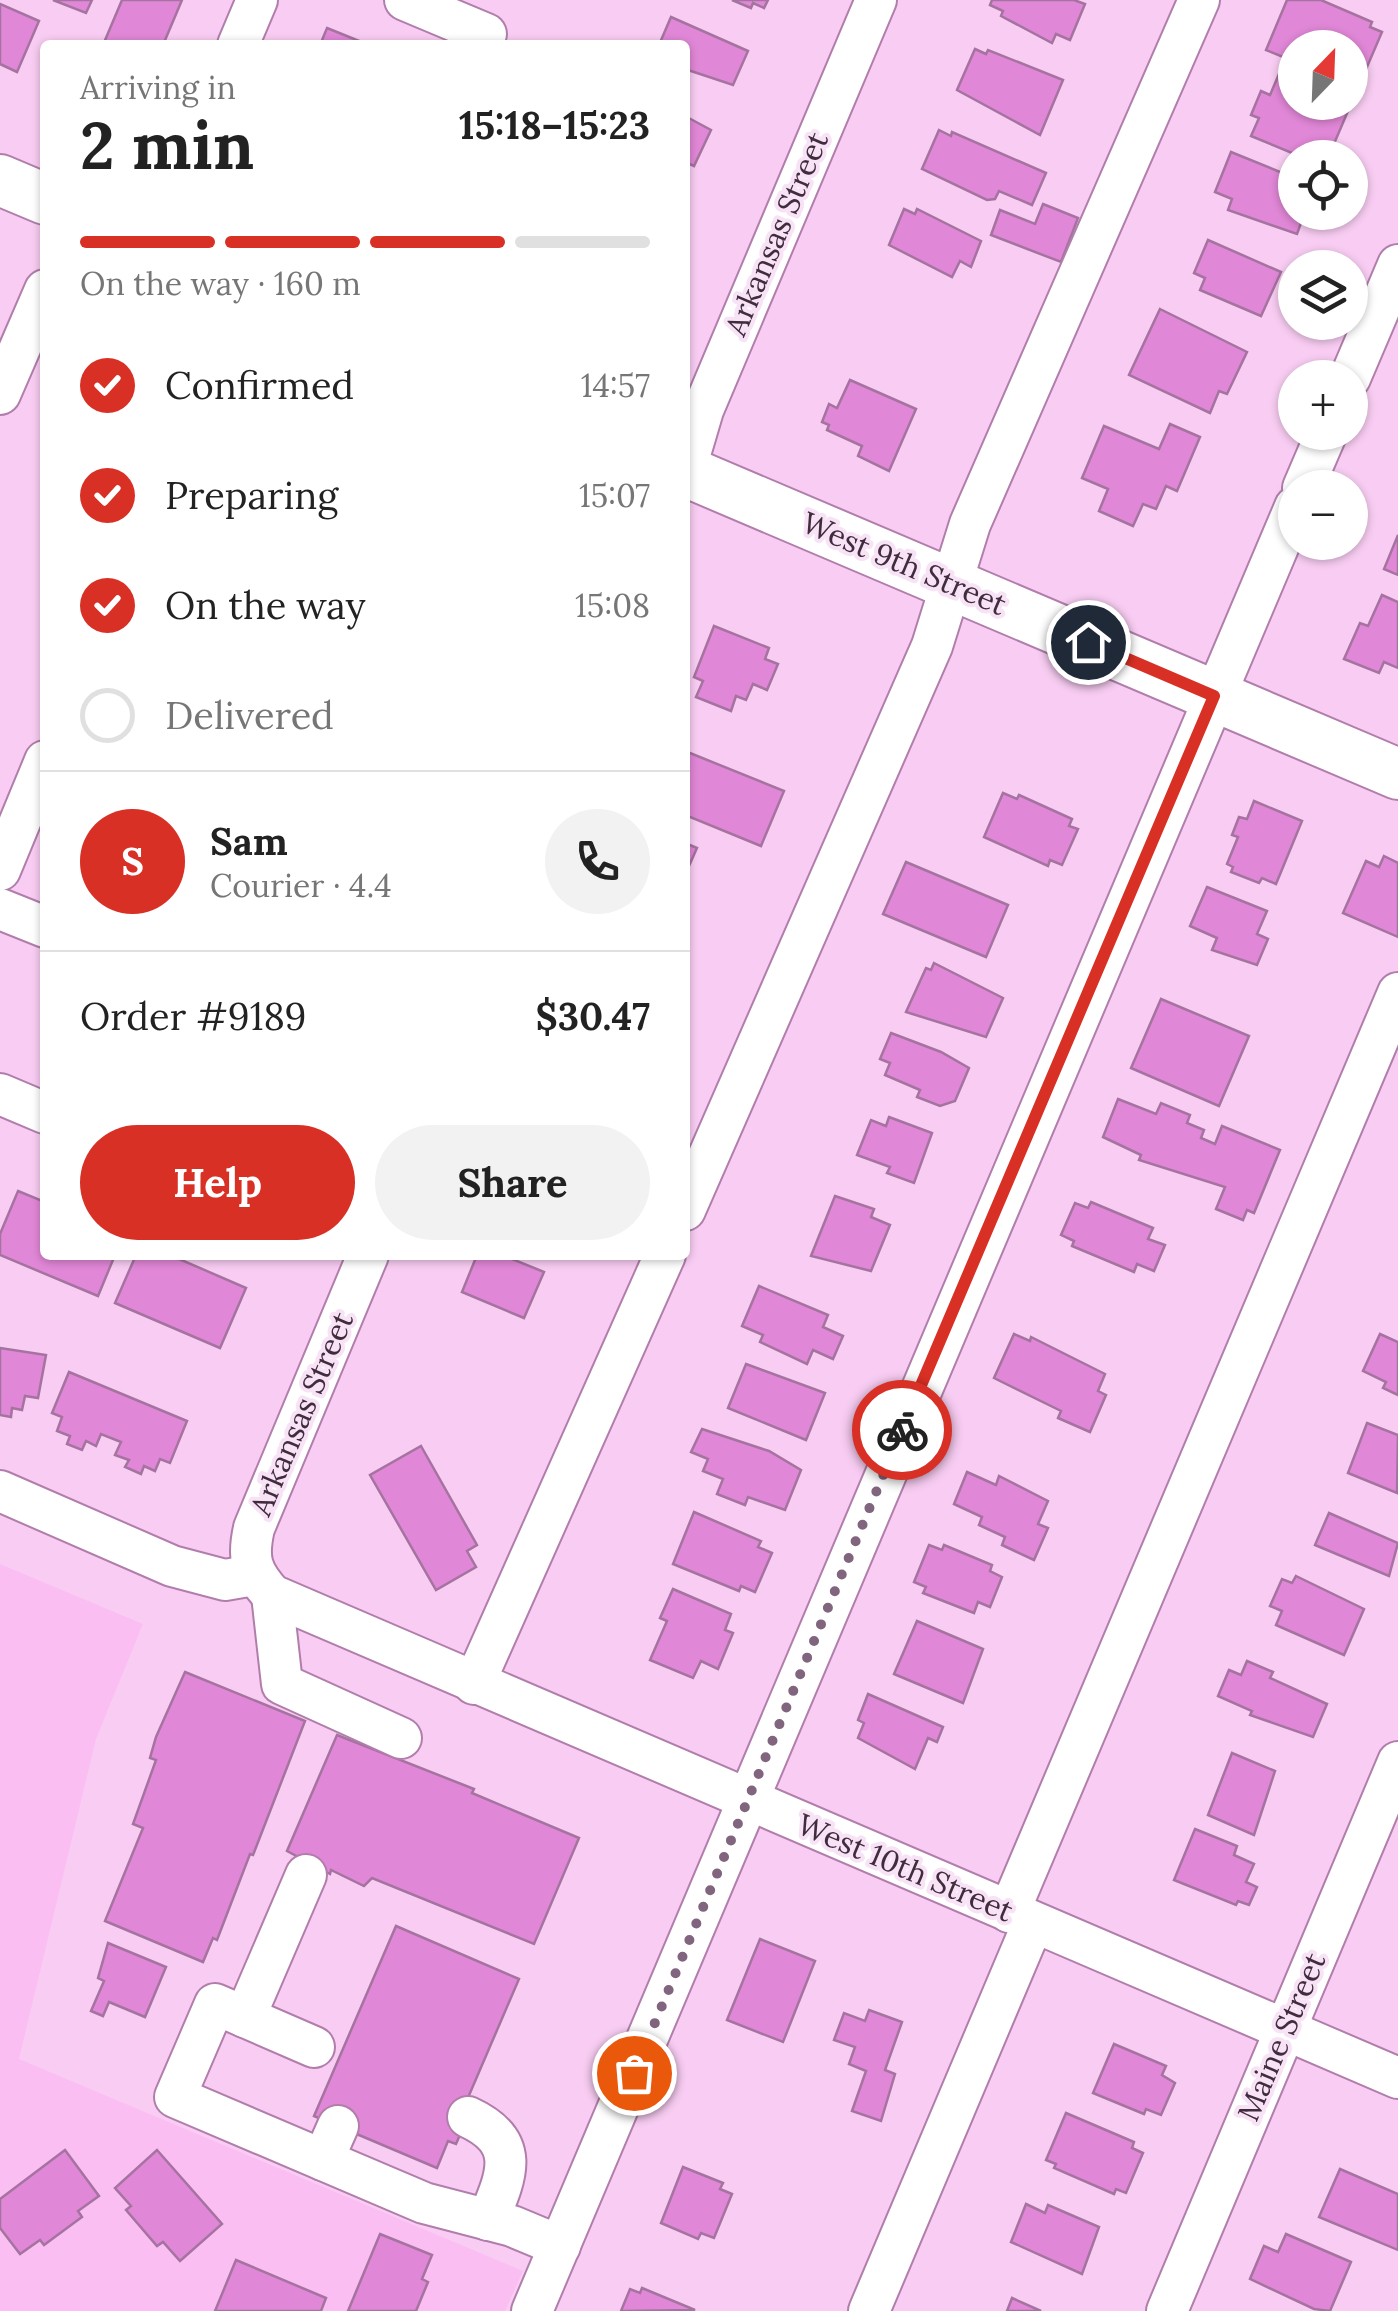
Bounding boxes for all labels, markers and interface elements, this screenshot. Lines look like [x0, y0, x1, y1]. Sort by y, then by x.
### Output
north arrow [1278, 30, 1368, 120]
map controls [1278, 30, 1368, 560]
text: Arriving in [80, 67, 236, 108]
text: 15:18–15:23 [459, 101, 650, 149]
text: 2 min [80, 104, 254, 187]
street label: Arkansas Street [716, 126, 836, 342]
button: locate [1278, 140, 1368, 230]
button: layers [1278, 250, 1368, 340]
text: On the way · 160 m [80, 263, 361, 304]
icon: check [80, 358, 135, 413]
button: + [1278, 360, 1368, 450]
text: Confirmed [165, 361, 354, 409]
text: 14:57 [581, 365, 650, 406]
icon: check [80, 468, 135, 523]
button: − [1278, 470, 1368, 560]
text: Preparing [165, 471, 338, 519]
text: 15:07 [579, 475, 650, 516]
street label: West 9th Street [797, 503, 1013, 623]
icon: check [80, 578, 135, 633]
text: On the way [165, 581, 366, 629]
text: 15:08 [575, 585, 650, 626]
pin [1046, 600, 1131, 685]
icon: home [1061, 615, 1116, 670]
text: Delivered [165, 691, 334, 739]
button: phone [545, 809, 650, 914]
text: Sam [210, 817, 288, 865]
text: S [121, 837, 144, 885]
text: Courier · 4.4 [210, 865, 392, 906]
text: Order #9189 [80, 992, 307, 1040]
text: $30.47 [535, 992, 650, 1040]
button: Help [80, 1125, 355, 1240]
button: Share [375, 1125, 650, 1240]
street label: Arkansas Street [241, 1306, 361, 1522]
courier [852, 1380, 952, 1480]
icon: bike [875, 1403, 930, 1458]
street label: West 10th Street [792, 1805, 1019, 1930]
street label: Maine Street [1229, 1947, 1334, 2126]
pin [592, 2031, 677, 2116]
icon: bag [607, 2046, 662, 2101]

